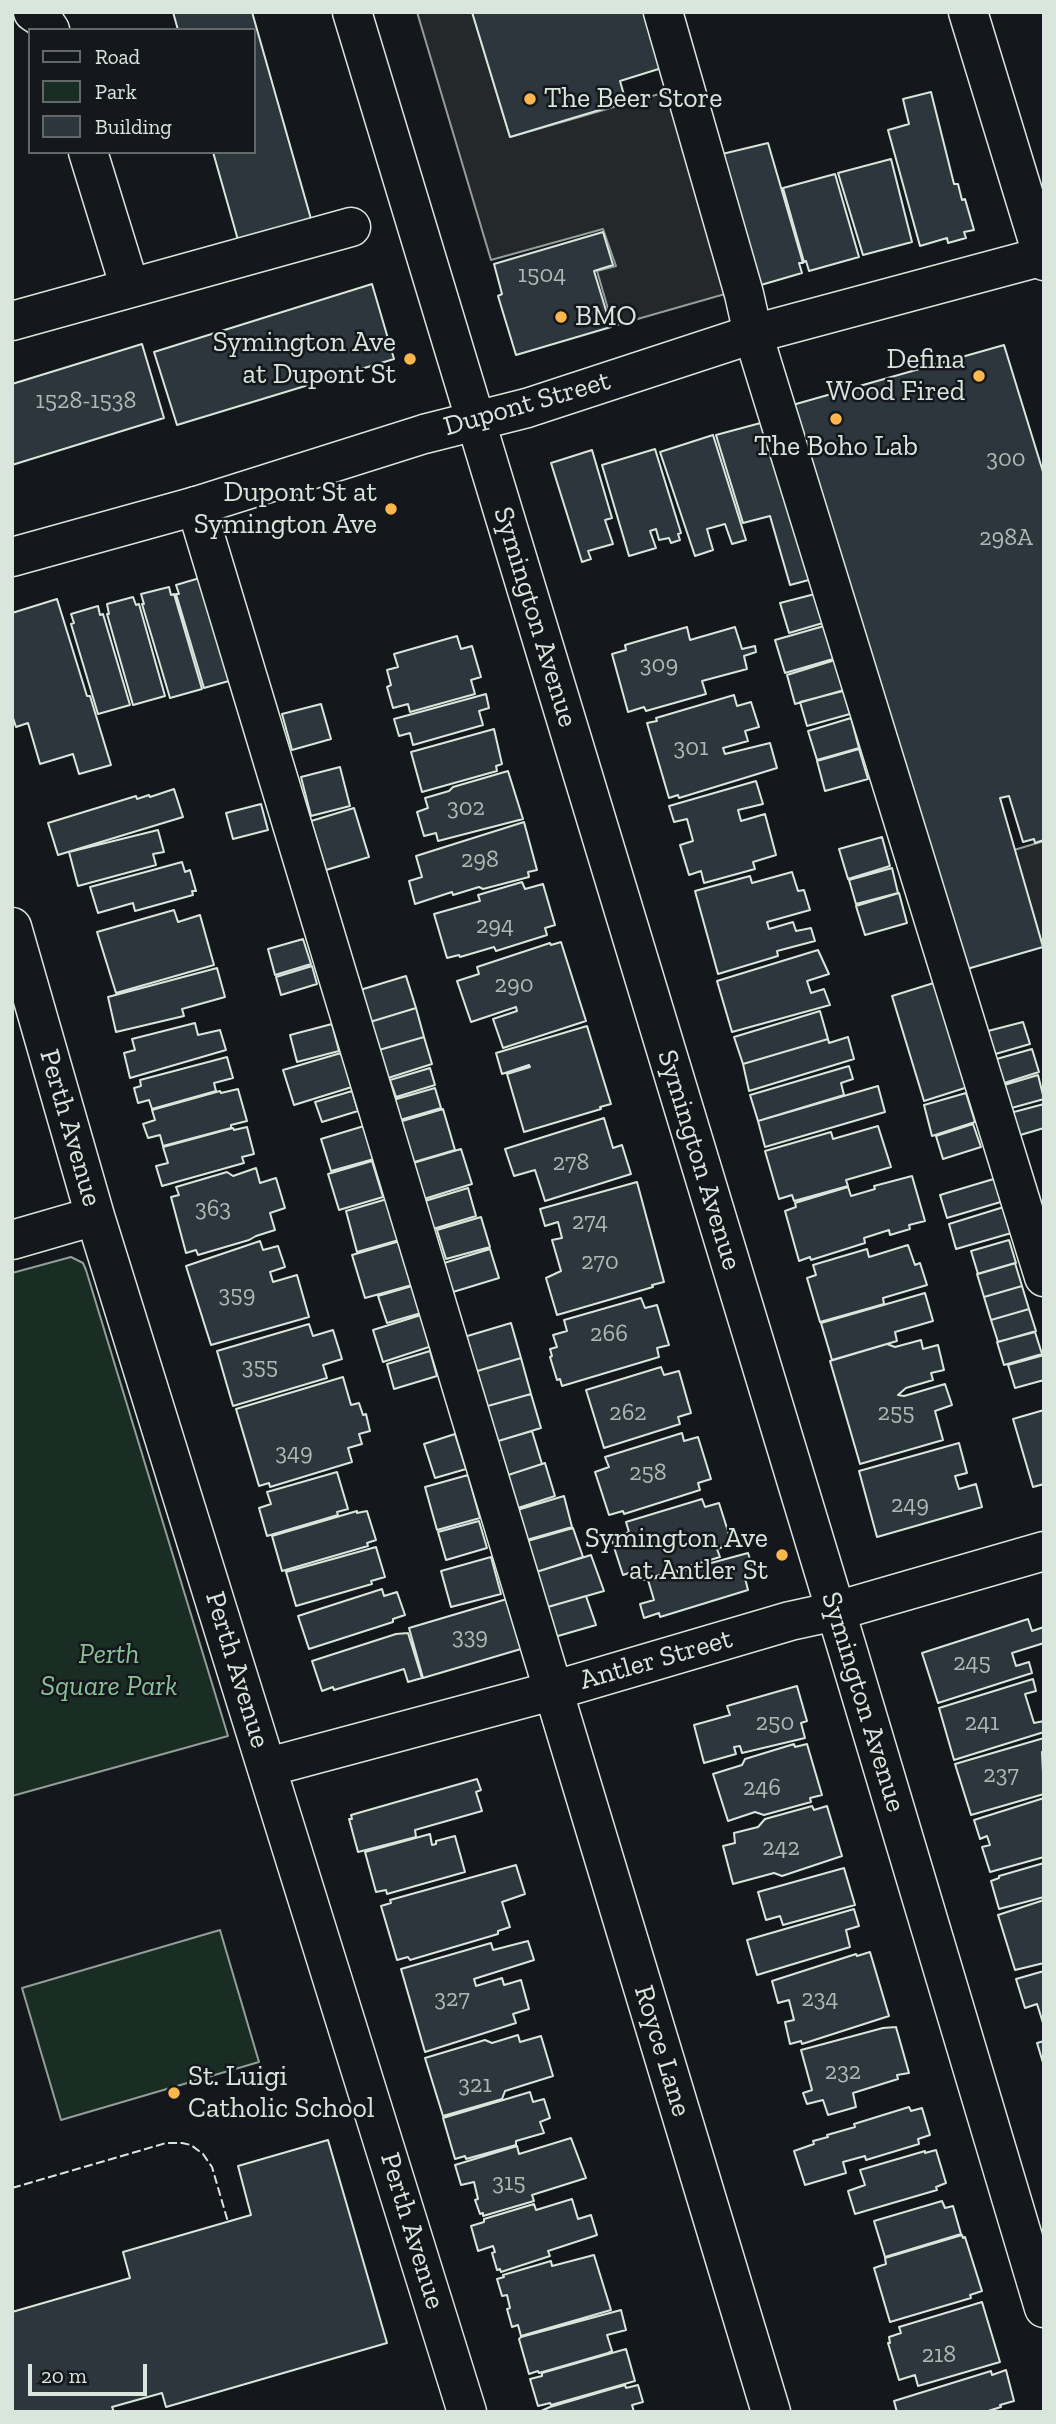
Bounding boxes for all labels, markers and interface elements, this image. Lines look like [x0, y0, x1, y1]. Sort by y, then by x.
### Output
legend [28, 28, 256, 154]
text: Road [95, 44, 140, 69]
text: Park [95, 79, 137, 104]
place label: The Beer Store [544, 82, 722, 116]
marker: The Beer Store [522, 91, 538, 107]
text: Building [95, 114, 172, 139]
house number: 1504 [518, 261, 566, 289]
place label: BMO [575, 300, 637, 334]
marker: BMO [553, 309, 569, 325]
place label: Symington Ave at Dupont St [213, 326, 396, 392]
place label: Defina Wood Fired [826, 343, 965, 409]
marker: Symington Ave at Dupont St [402, 351, 418, 367]
street label: Dupont Street [440, 364, 614, 444]
marker: Defina Wood Fired [971, 368, 987, 384]
house number: 1528-1538 [36, 387, 136, 415]
marker: The Boho Lab [828, 411, 844, 427]
place label: The Boho Lab [754, 430, 918, 464]
house number: 300 [986, 445, 1026, 473]
place label: Dupont St at Symington Ave [194, 476, 377, 542]
marker: Dupont St at Symington Ave [383, 501, 399, 517]
street label: Symington Avenue [486, 503, 584, 731]
house number: 298A [979, 524, 1033, 552]
house number: 309 [640, 651, 678, 679]
house number: 301 [674, 734, 708, 762]
house number: 302 [447, 794, 485, 822]
house number: 298 [461, 846, 499, 874]
house number: 294 [476, 912, 514, 940]
house number: 290 [495, 971, 533, 999]
street label: Perth Avenue [32, 1046, 108, 1210]
street label: Symington Avenue [650, 1046, 748, 1274]
house number: 278 [553, 1149, 589, 1177]
house number: 363 [195, 1195, 231, 1223]
house number: 274 [572, 1208, 608, 1236]
house number: 270 [581, 1248, 619, 1276]
house number: 359 [219, 1281, 255, 1309]
house number: 266 [590, 1320, 628, 1348]
house number: 355 [242, 1353, 278, 1381]
house number: 262 [609, 1399, 647, 1427]
house number: 255 [878, 1399, 914, 1427]
house number: 349 [275, 1439, 313, 1467]
house number: 258 [629, 1459, 667, 1487]
house number: 249 [891, 1491, 929, 1519]
place label: Symington Ave at Antler St [585, 1522, 768, 1588]
marker: Symington Ave at Antler St [774, 1547, 790, 1563]
street label: Perth Avenue [197, 1588, 277, 1752]
street label: Symington Avenue [814, 1588, 912, 1816]
street label: Antler Street [576, 1622, 736, 1698]
house number: 339 [452, 1623, 488, 1651]
park label: Perth Square Park [41, 1638, 177, 1704]
house number: 245 [953, 1649, 991, 1677]
house number: 250 [756, 1709, 794, 1737]
house number: 241 [965, 1709, 999, 1737]
house number: 237 [983, 1761, 1019, 1789]
house number: 246 [743, 1774, 781, 1802]
house number: 242 [762, 1834, 800, 1862]
street label: Royce Lane [626, 1981, 698, 2121]
house number: 327 [434, 1985, 470, 2013]
house number: 234 [801, 1985, 839, 2013]
house number: 232 [825, 2058, 861, 2086]
place label: St. Luigi Catholic School [188, 2060, 374, 2126]
house number: 321 [458, 2071, 492, 2099]
marker: St. Luigi Catholic School [166, 2085, 182, 2101]
street label: Perth Avenue [372, 2149, 452, 2313]
house number: 315 [492, 2169, 526, 2197]
house number: 218 [922, 2341, 956, 2369]
scale bar [32, 2350, 150, 2394]
text: 20 m [41, 2363, 87, 2388]

